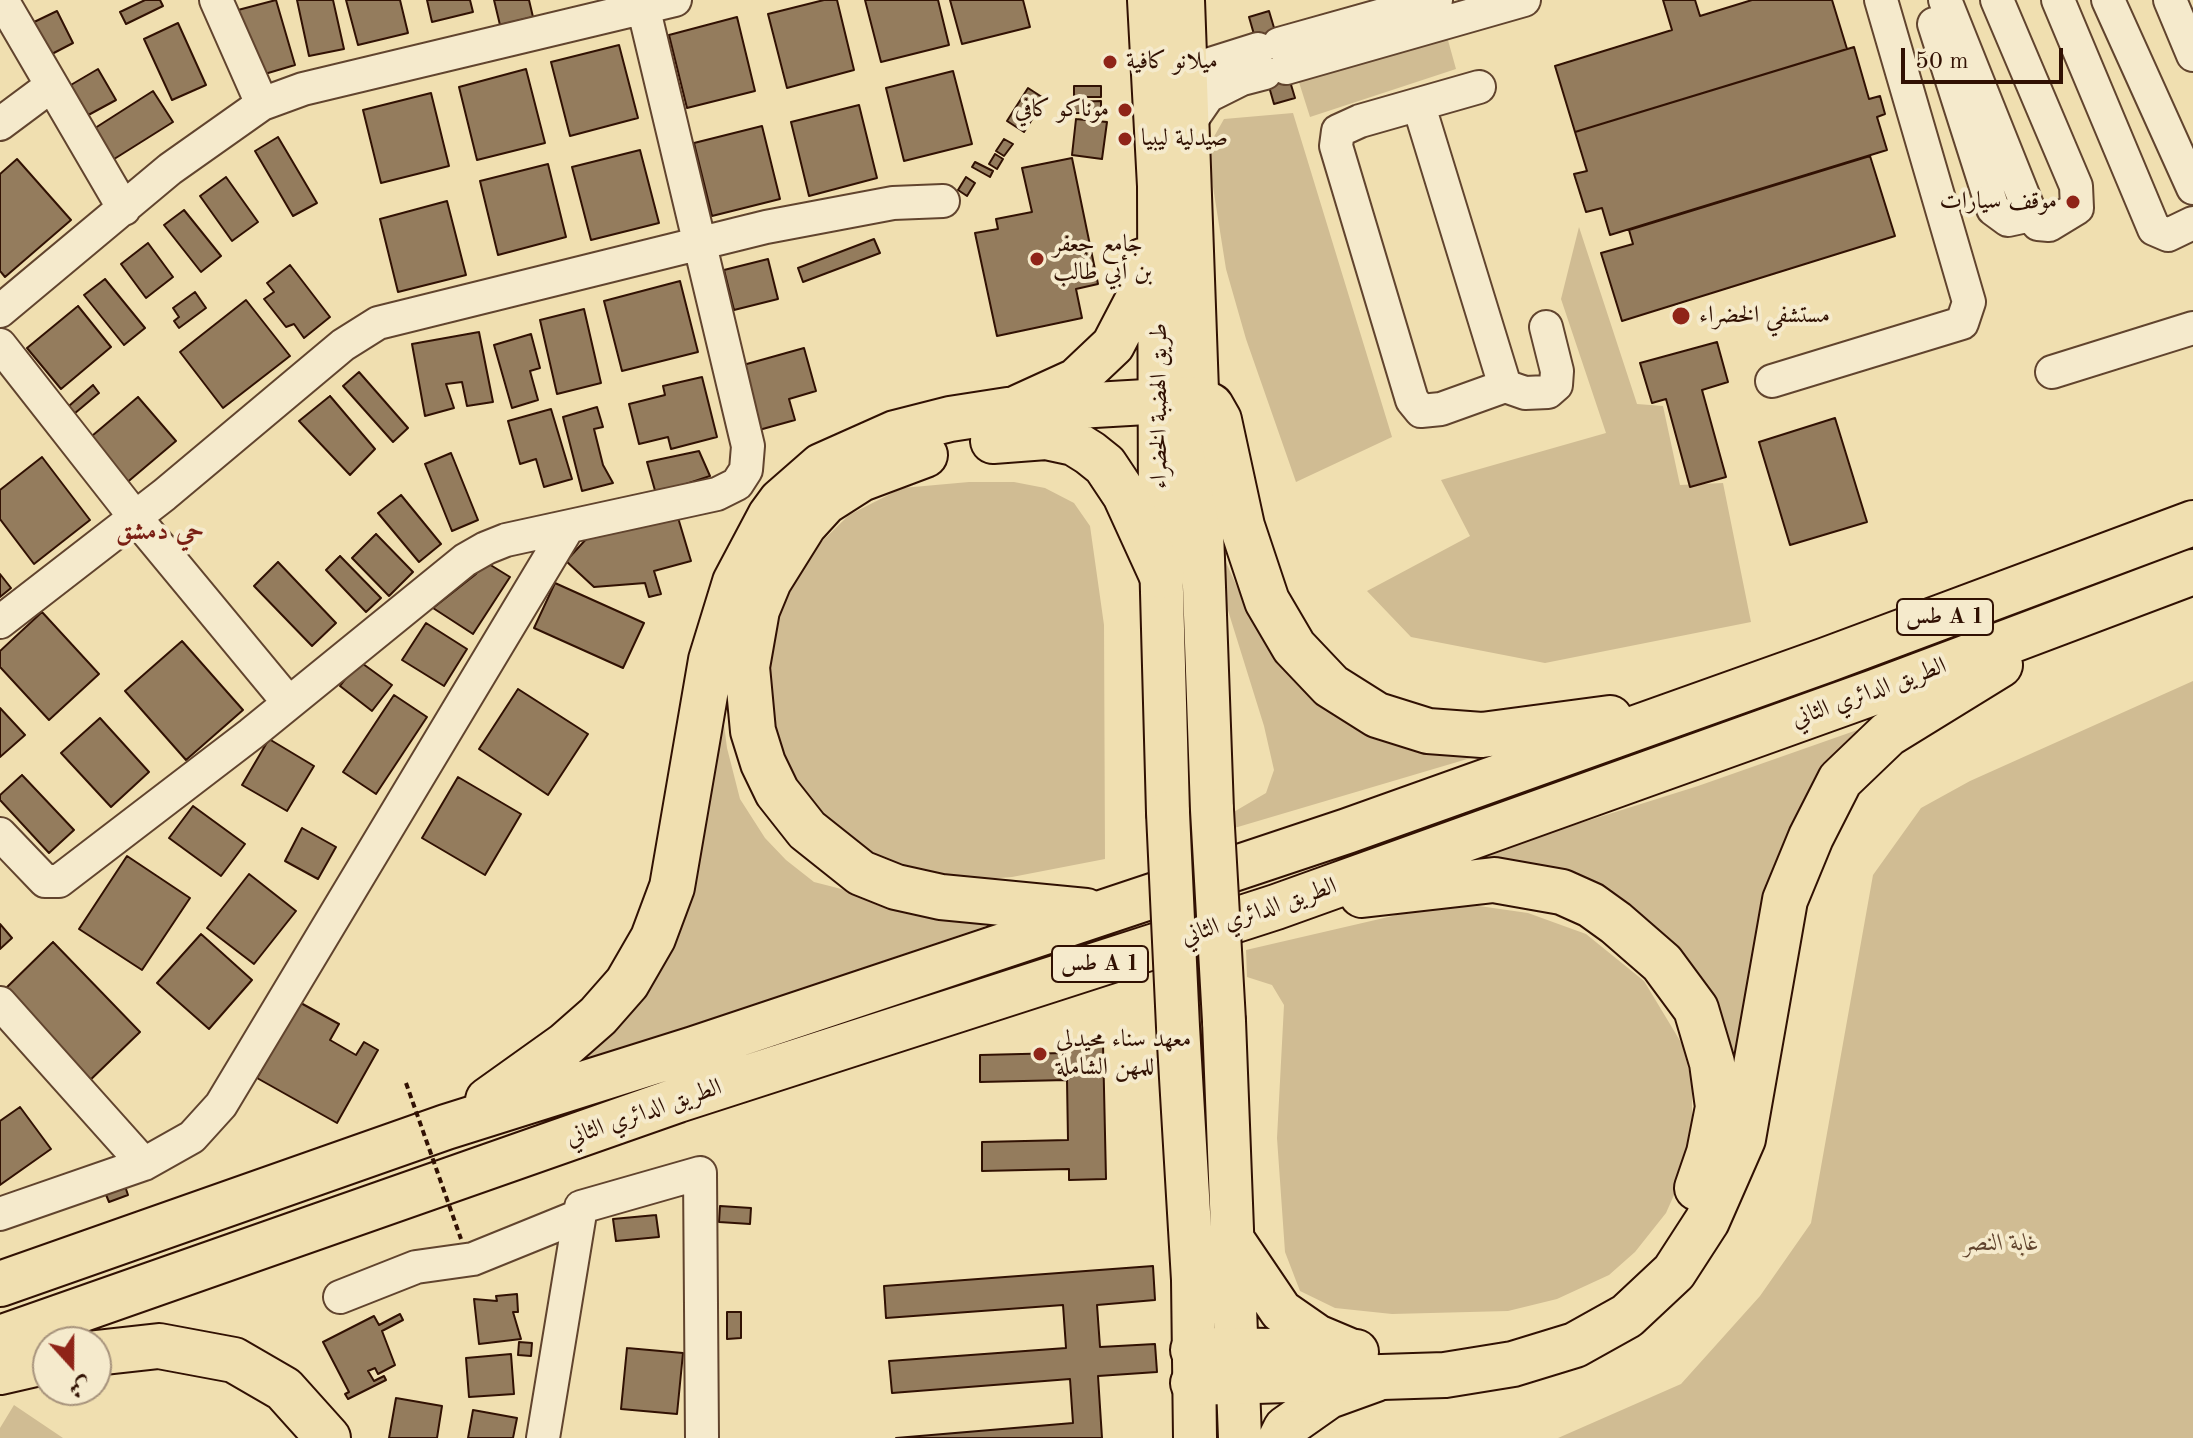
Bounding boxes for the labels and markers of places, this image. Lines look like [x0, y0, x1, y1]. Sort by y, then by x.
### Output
place label: ميلانو كافية [1126, 48, 1218, 76]
marker: ميلانو كافية [1101, 53, 1119, 71]
place label: موناكو كافي [1015, 96, 1109, 124]
marker: موناكو كافي [1116, 101, 1134, 119]
place label: صيدلية ليبيا [1141, 125, 1228, 153]
marker: صيدلية ليبيا [1116, 130, 1134, 148]
place label: موقف سيارات [1939, 188, 2057, 216]
marker: موقف سيارات [2064, 193, 2082, 211]
place label: جامع جعفر بن أبي طالب [1053, 231, 1152, 287]
marker: جامع جعفر بن أبي طالب [1028, 250, 1046, 268]
place label: مستشفي الخضراء [1699, 302, 1830, 330]
marker: مستشفي الخضراء [1670, 305, 1692, 327]
place label: معهد سناء محيدلي للمهن الشاملة [1056, 1026, 1191, 1082]
marker: معهد سناء محيدلي للمهن الشاملة [1031, 1045, 1049, 1063]

